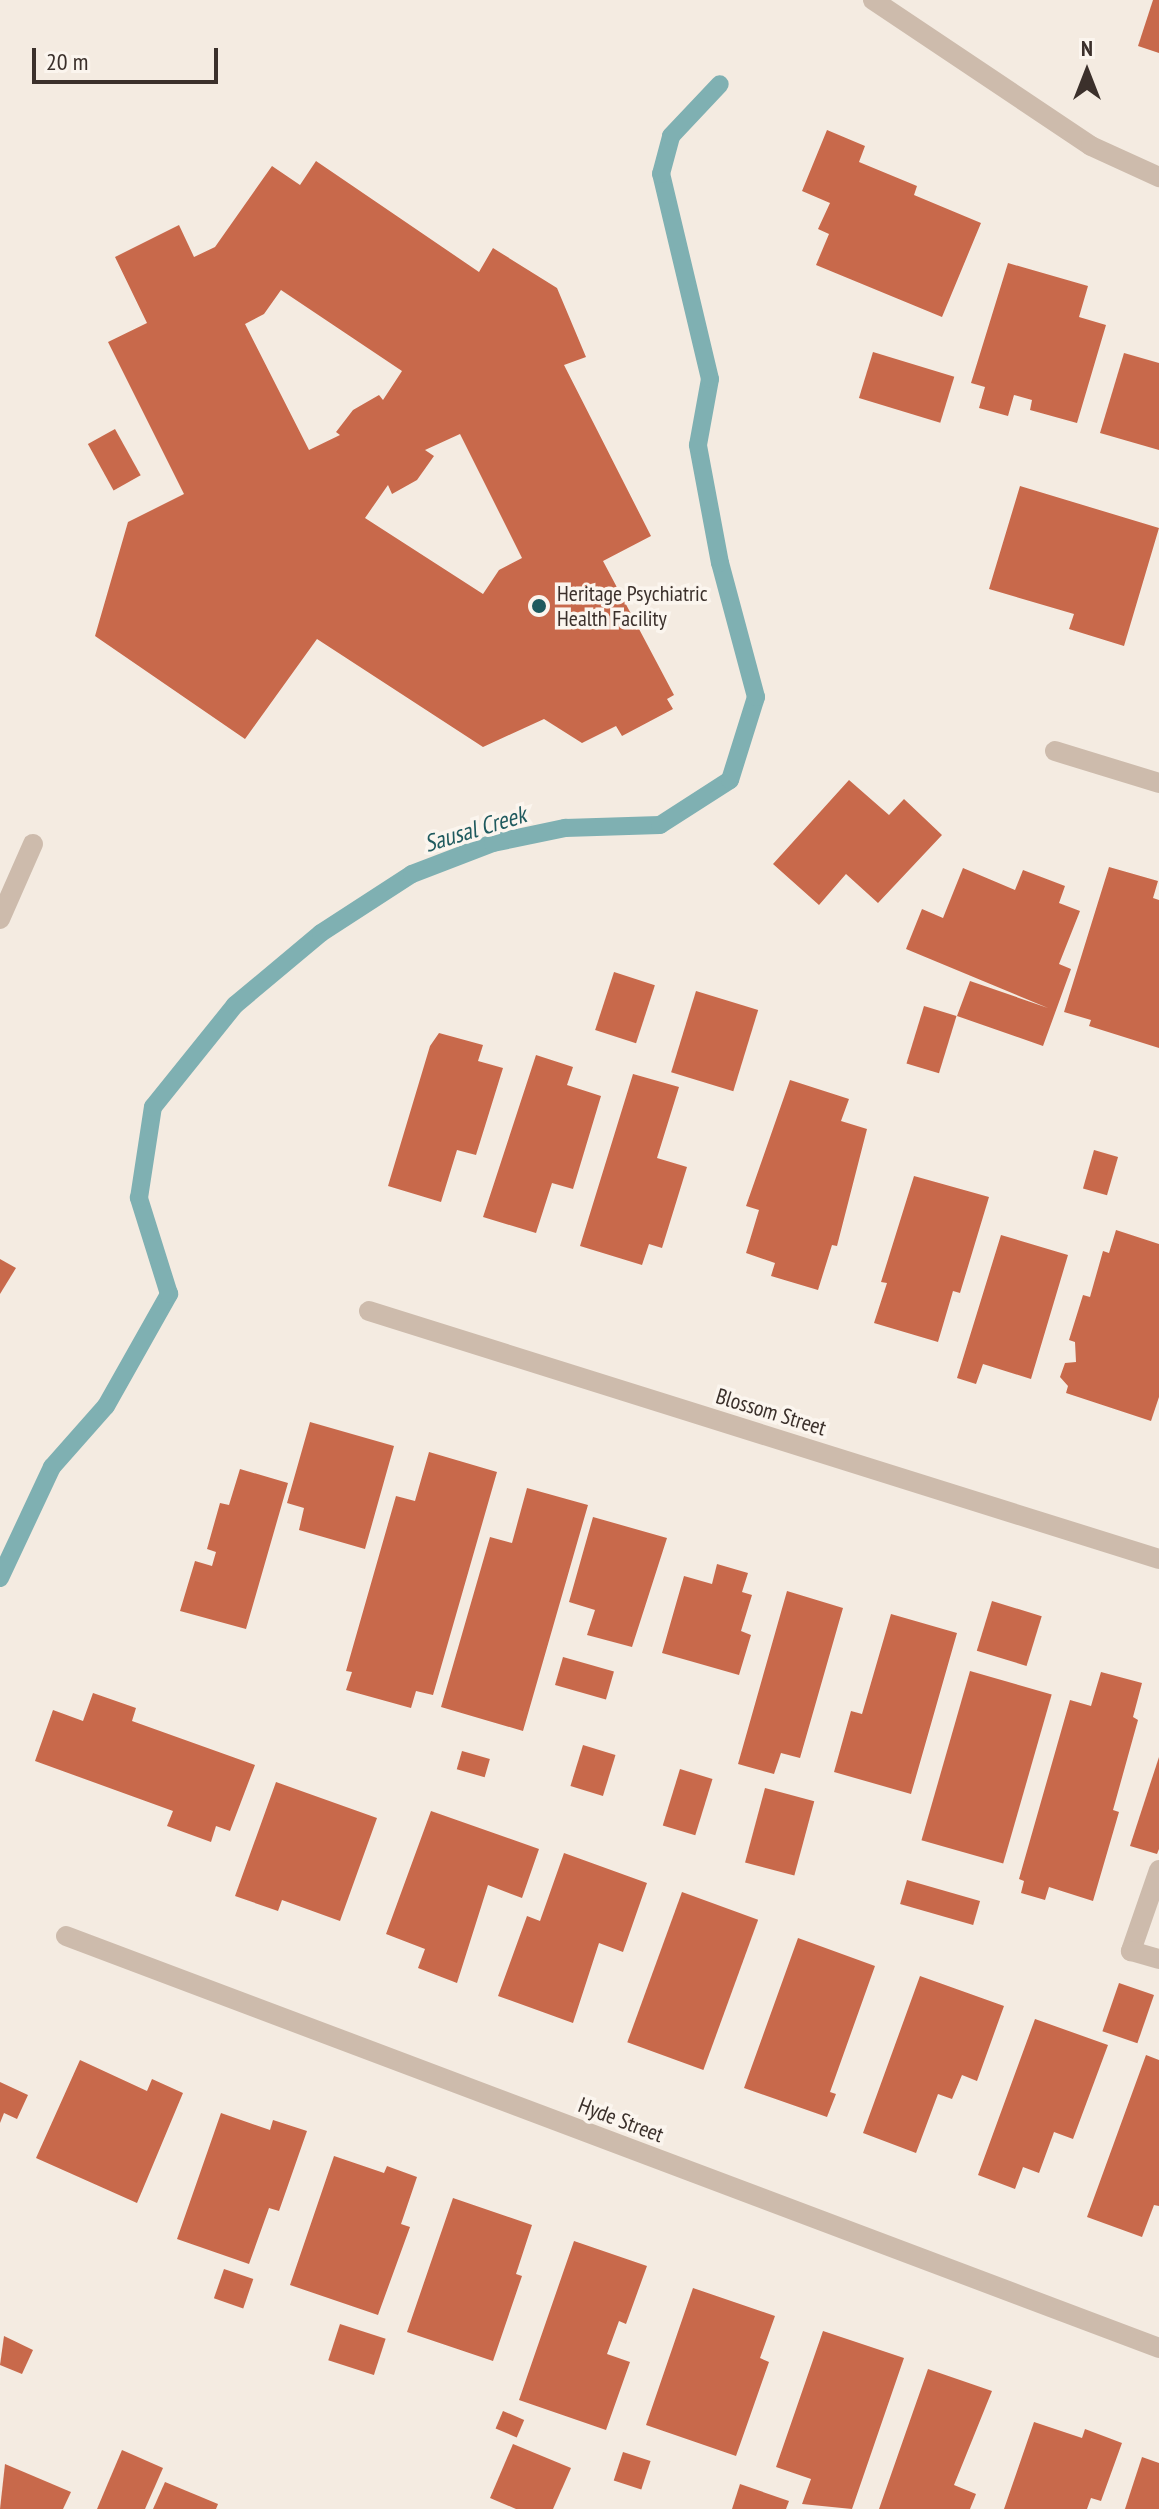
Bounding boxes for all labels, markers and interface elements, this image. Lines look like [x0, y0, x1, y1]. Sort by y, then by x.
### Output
scale bar [36, 32, 222, 82]
north arrow [1047, 32, 1127, 112]
text: N [1081, 34, 1093, 62]
text: 20 m [46, 46, 88, 77]
place label: Heritage Psychiatric Health Facility [557, 580, 708, 632]
marker: Heritage Psychiatric Health Facility [528, 595, 550, 617]
water label: Sausal Creek [421, 800, 529, 858]
street label: Blossom Street [713, 1383, 829, 1441]
street label: Hyde Street [575, 2092, 667, 2148]

